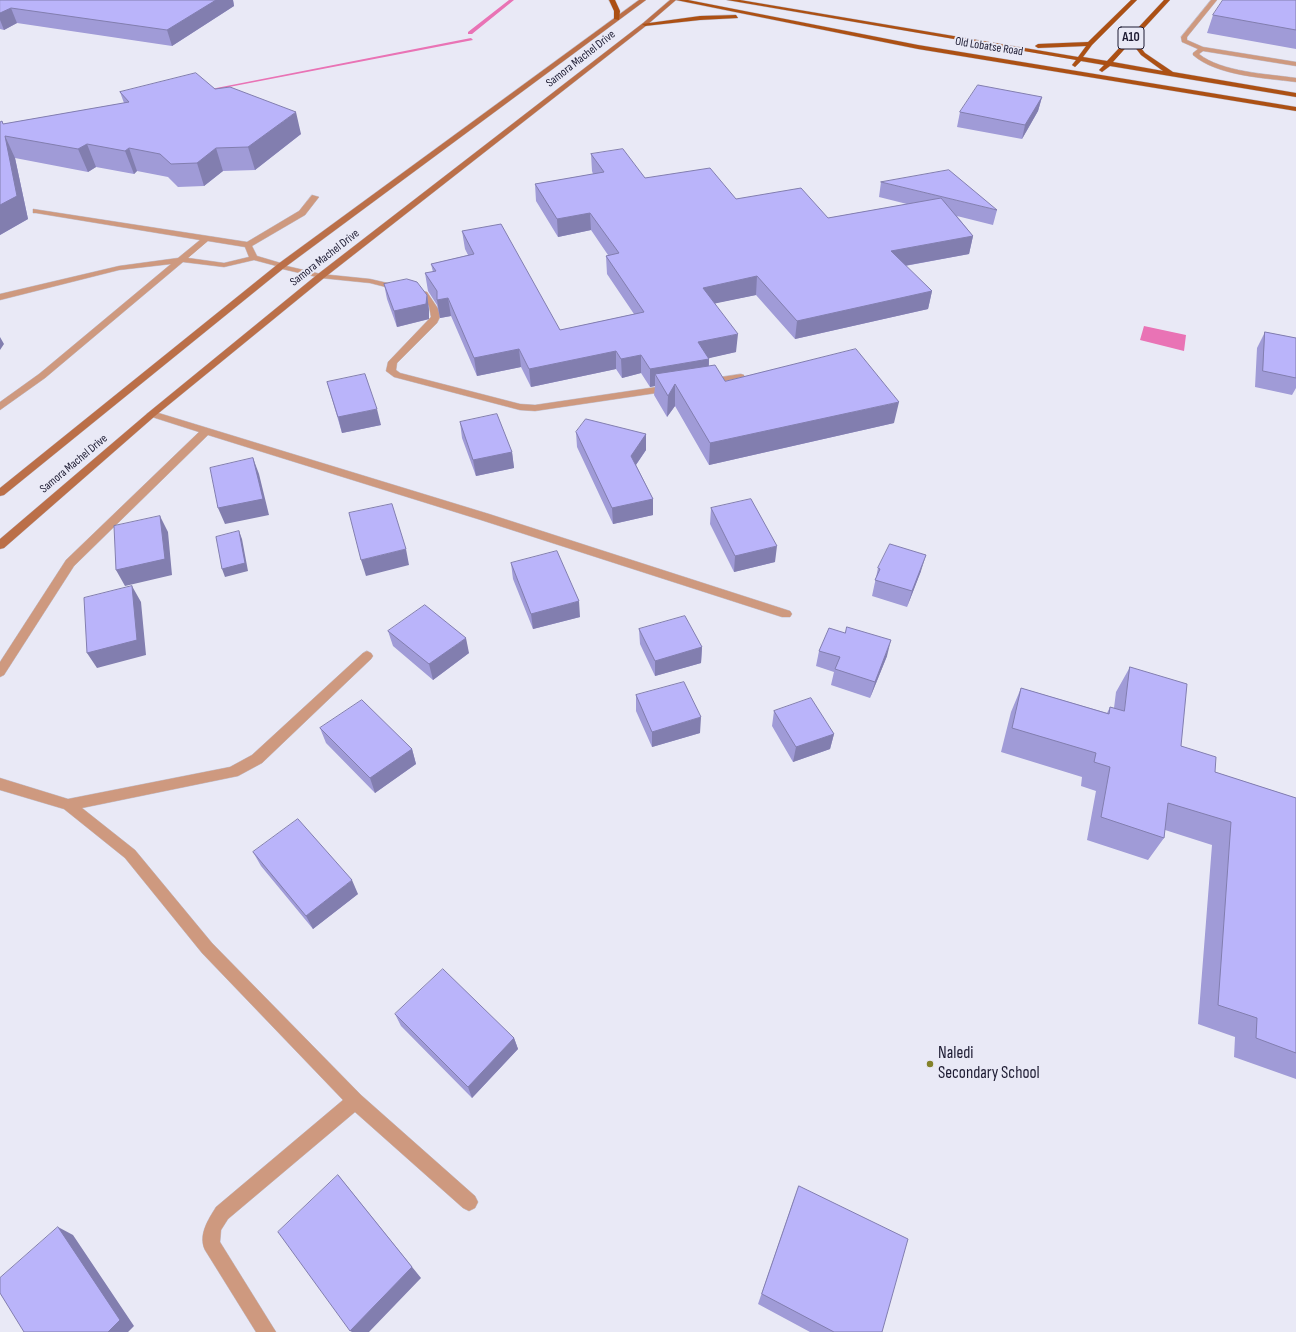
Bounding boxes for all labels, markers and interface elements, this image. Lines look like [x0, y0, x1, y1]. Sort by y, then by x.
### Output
road number: A10 [1118, 27, 1144, 49]
street label: Samora Machel Drive [544, 28, 618, 90]
street label: Old Lobatse Road [954, 35, 1024, 59]
street label: Samora Machel Drive [288, 227, 362, 289]
street label: Samora Machel Drive [37, 432, 111, 496]
place label: Naledi Secondary School [938, 1044, 1040, 1084]
marker: Naledi Secondary School [925, 1059, 935, 1069]

